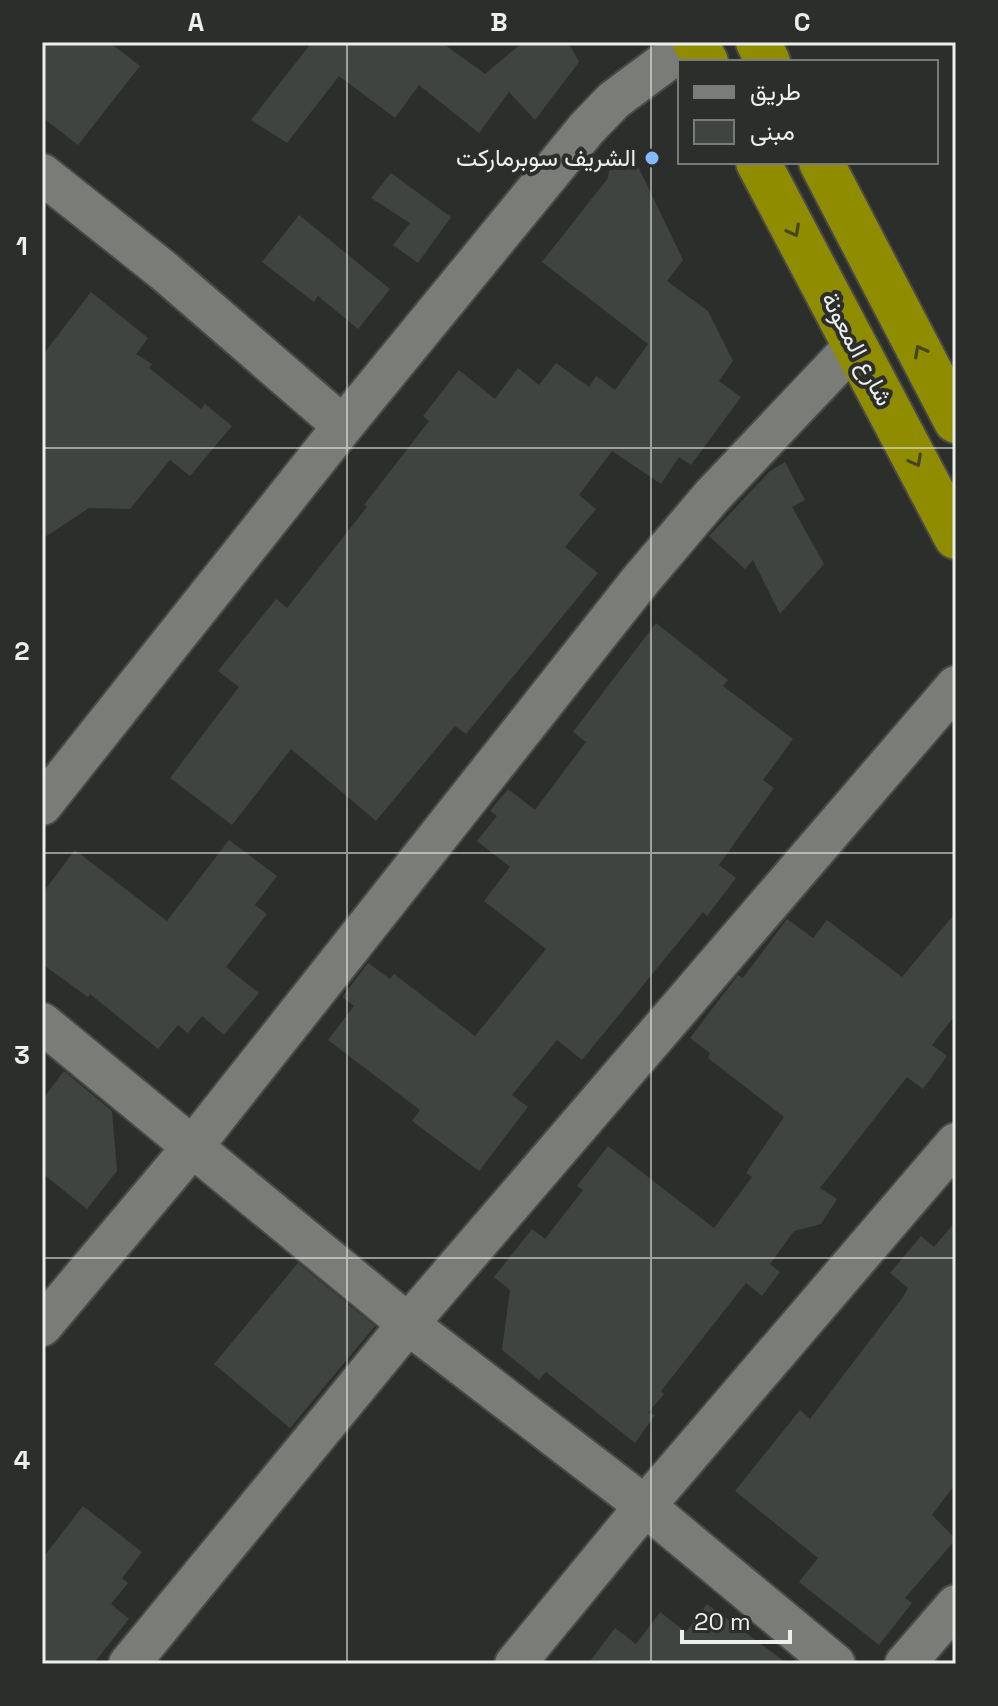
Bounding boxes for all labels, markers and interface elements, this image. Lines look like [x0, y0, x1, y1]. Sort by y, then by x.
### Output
text: A [188, 5, 205, 39]
text: B [490, 5, 508, 39]
text: C [794, 5, 810, 39]
legend [678, 60, 938, 164]
text: طريق [750, 76, 801, 107]
text: مبنى [750, 116, 795, 147]
place label: الشريف سوبرماركت [456, 142, 636, 173]
marker: الشريف سوبرماركت [643, 149, 661, 167]
one-way arrow [785, 223, 800, 237]
text: 1 [16, 229, 28, 263]
street label: شارع المعونة [814, 287, 900, 411]
one-way arrow [914, 345, 929, 360]
one-way arrow [906, 453, 921, 467]
text: 2 [14, 634, 30, 668]
text: 3 [14, 1038, 30, 1072]
text: 4 [14, 1443, 30, 1477]
scale bar [682, 1594, 790, 1644]
text: 20 m [694, 1606, 751, 1637]

